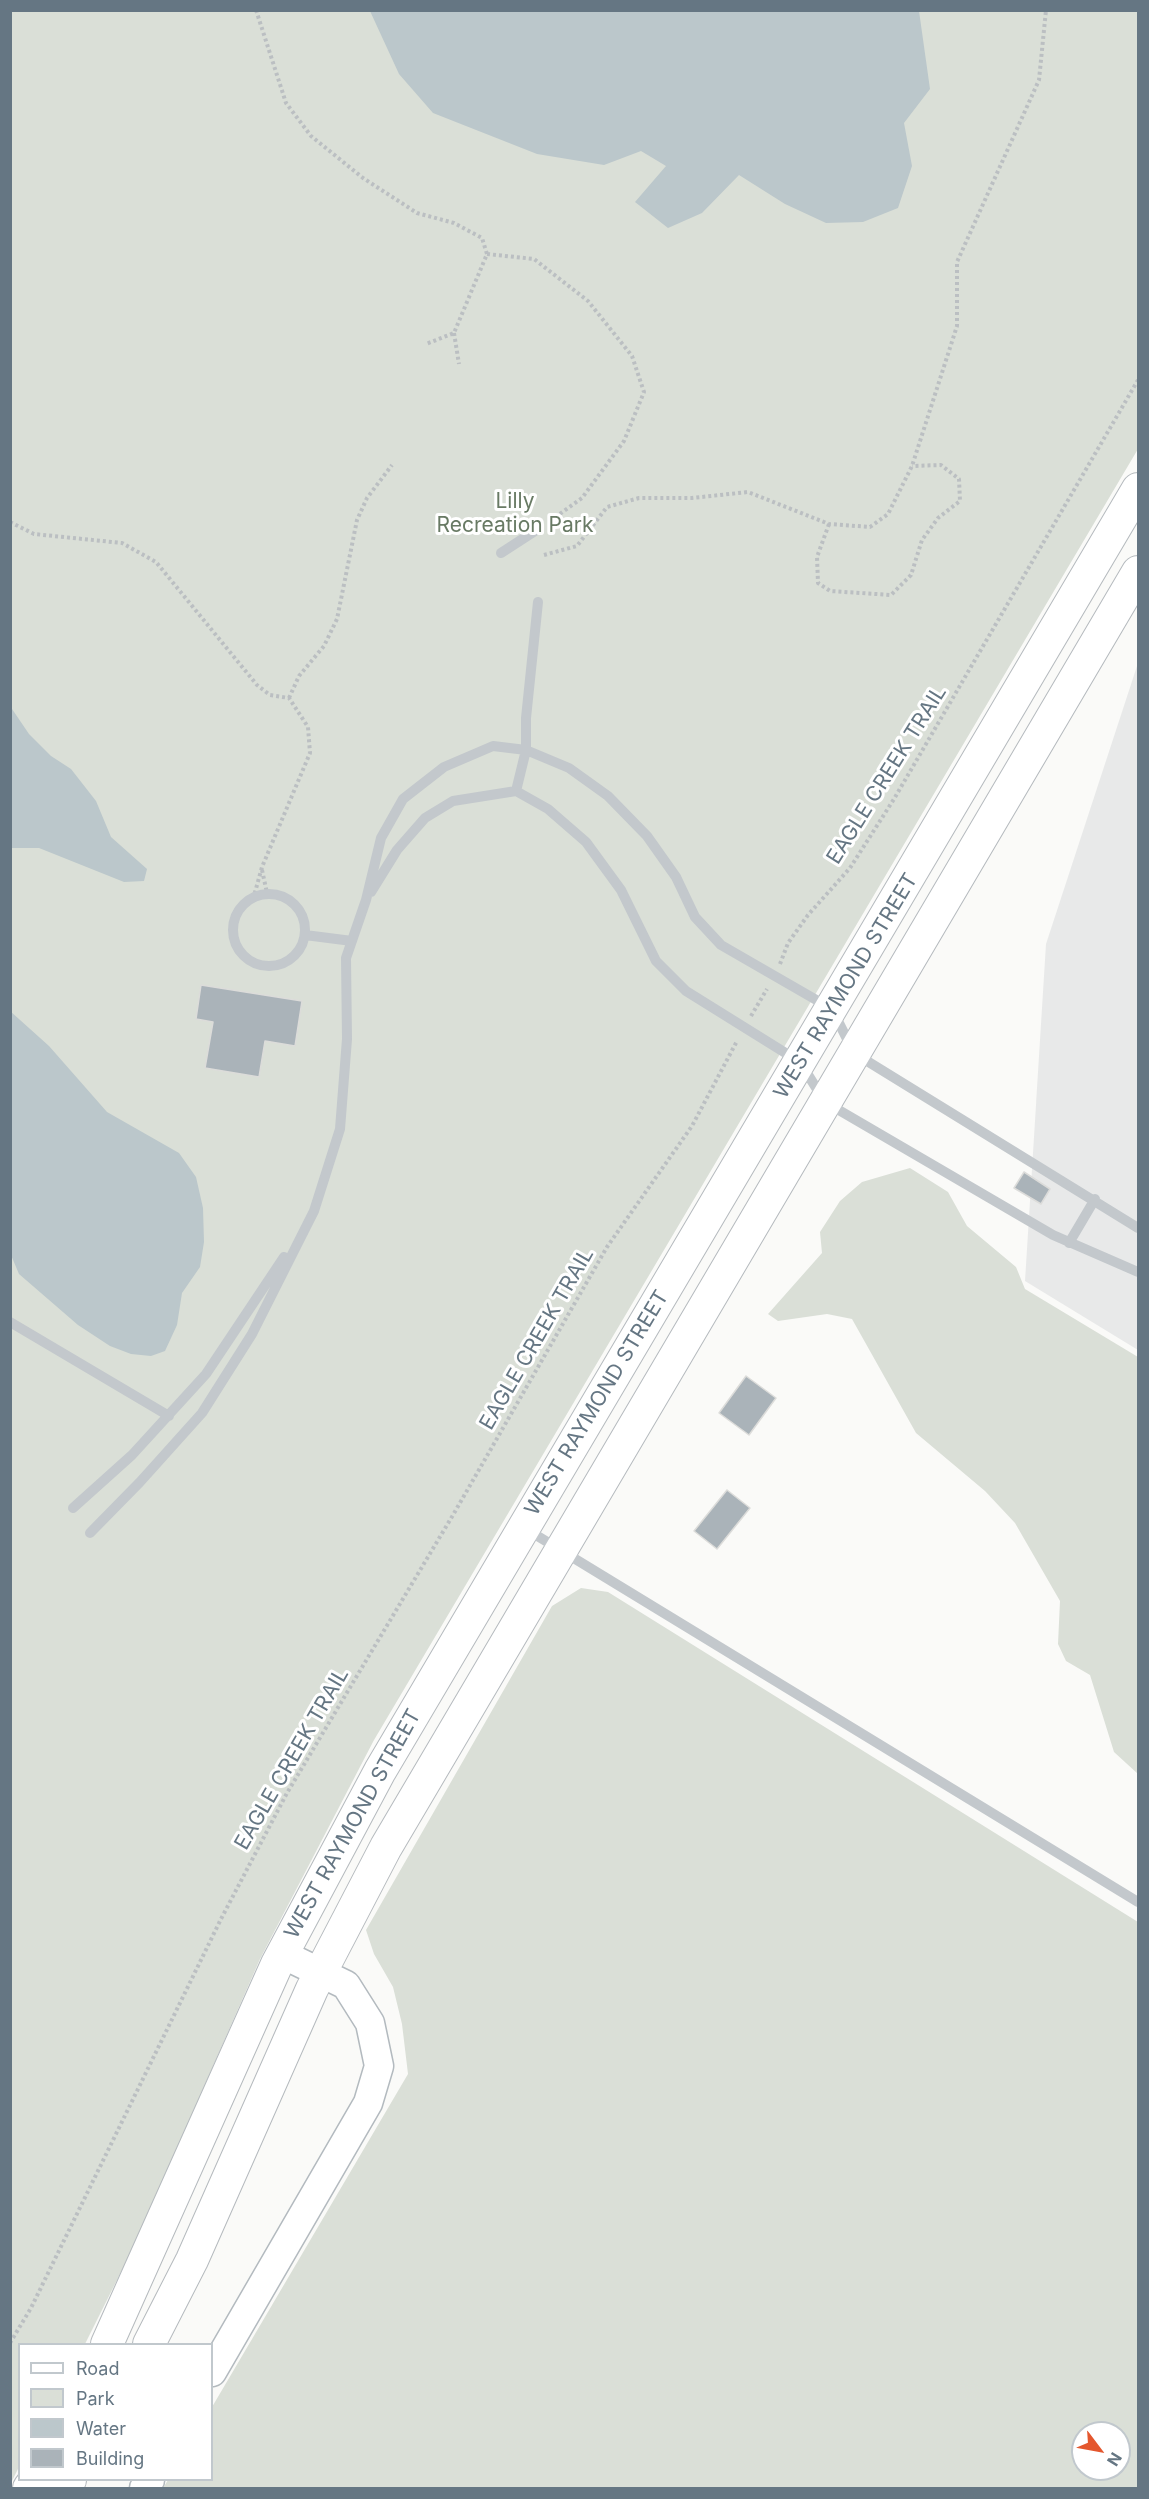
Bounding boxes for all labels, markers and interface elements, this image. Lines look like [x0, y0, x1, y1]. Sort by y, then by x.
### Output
park label: Lilly Recreation Park [436, 489, 594, 539]
street label: EAGLE CREEK TRAIL [822, 681, 952, 869]
street label: WEST RAYMOND STREET [769, 869, 923, 1103]
street label: EAGLE CREEK TRAIL [475, 1244, 599, 1434]
street label: WEST RAYMOND STREET [520, 1286, 674, 1520]
street label: EAGLE CREEK TRAIL [230, 1664, 354, 1854]
street label: WEST RAYMOND STREET [279, 1705, 427, 1943]
legend [18, 2343, 213, 2481]
text: Road [76, 2358, 119, 2379]
text: Park [76, 2388, 115, 2409]
text: Water [76, 2418, 126, 2439]
north arrow [1071, 2421, 1131, 2481]
text: Building [76, 2448, 144, 2469]
text: N [1103, 2449, 1126, 2470]

